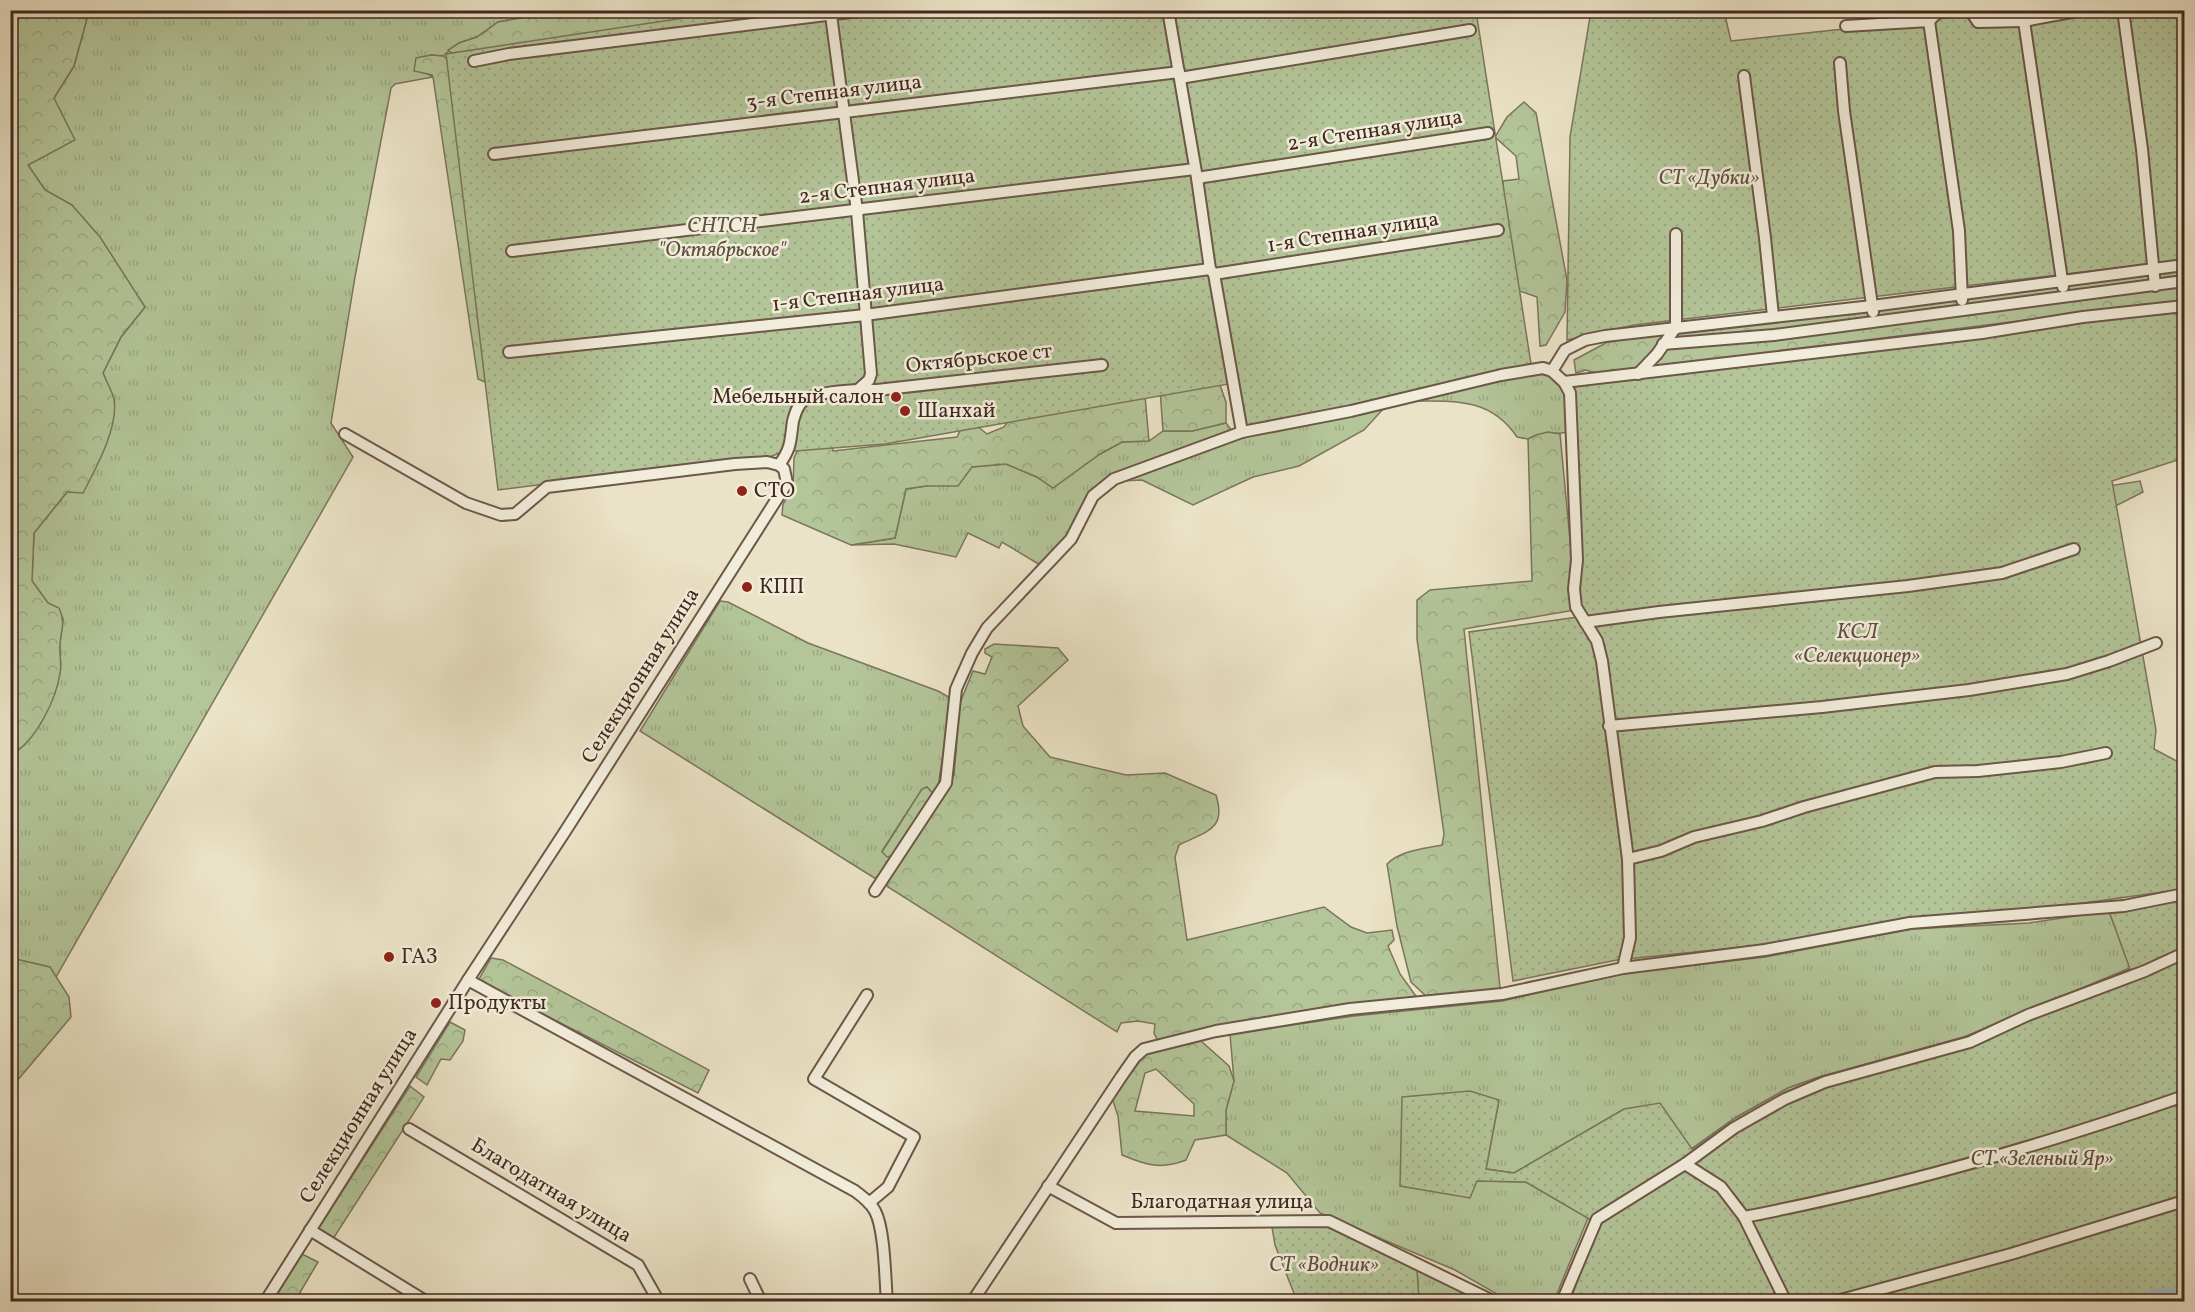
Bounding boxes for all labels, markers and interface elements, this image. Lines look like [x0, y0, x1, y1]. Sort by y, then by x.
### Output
street label: 3-я Степная улица [745, 68, 923, 118]
street label: 2-я Степная улица [1285, 103, 1465, 159]
street label: 2-я Степная улица [797, 162, 977, 212]
park label: СТ «Дубки» [1659, 164, 1759, 193]
street label: 1-я Степная улица [1265, 205, 1441, 261]
park label: СНТСН "Октябрьское" [658, 212, 787, 265]
street label: 1-я Степная улица [770, 270, 946, 320]
street label: Октябрьское ст [904, 337, 1054, 381]
place label: Мебельный салон [712, 383, 884, 412]
marker: Мебельный салон [889, 390, 903, 404]
place label: Шанхай [917, 397, 996, 426]
marker: Шанхай [898, 404, 912, 418]
place label: СТО [754, 477, 795, 506]
marker: СТО [735, 484, 749, 498]
place label: КПП [759, 573, 804, 602]
marker: КПП [740, 580, 754, 594]
street label: Селекционная улица [575, 583, 707, 769]
park label: КСЛ «Селекционер» [1794, 618, 1920, 671]
place label: ГАЗ [401, 943, 438, 972]
marker: ГАЗ [382, 950, 396, 964]
place label: Продукты [448, 989, 547, 1018]
marker: Продукты [429, 996, 443, 1010]
street label: Селекционная улица [293, 1023, 425, 1209]
street label: Благодатная улица [465, 1131, 637, 1251]
park label: СТ «Зеленый Яр» [1970, 1145, 2114, 1174]
street label: Благодатная улица [1130, 1188, 1314, 1217]
park label: СТ «Водник» [1269, 1251, 1379, 1280]

